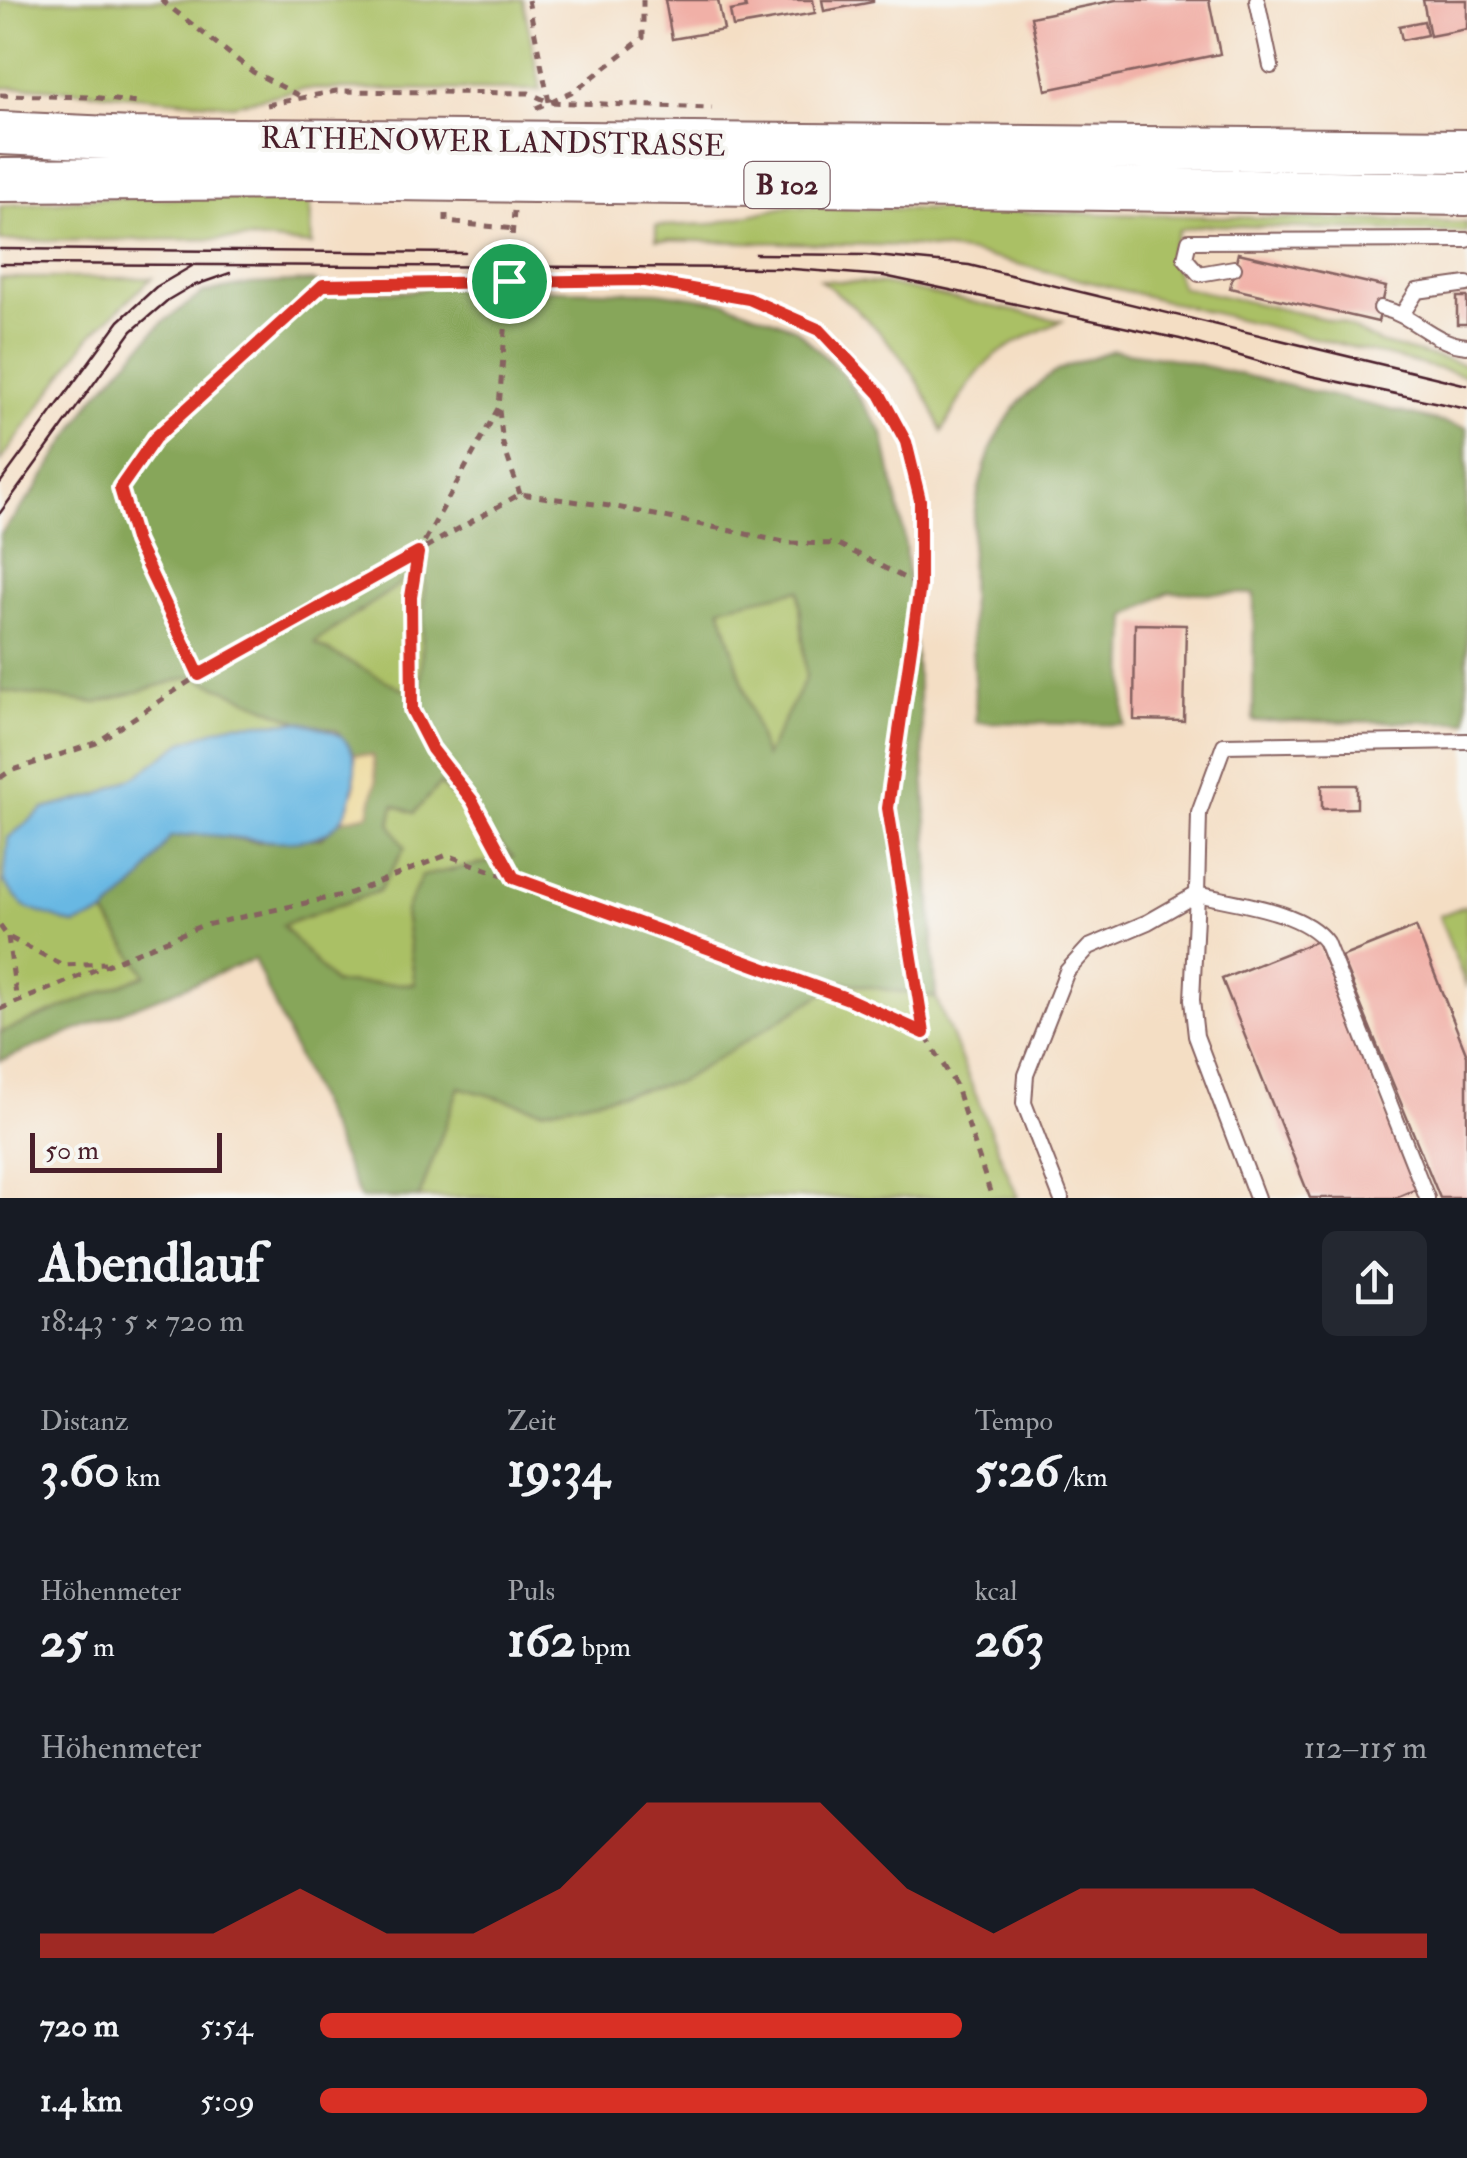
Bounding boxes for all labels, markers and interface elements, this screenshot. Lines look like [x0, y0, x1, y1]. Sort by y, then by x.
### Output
street label: RATHENOWER LANDSTRASSE [260, 119, 726, 165]
road number: B 102 [744, 162, 830, 208]
pin [467, 239, 552, 324]
icon: arrive [482, 254, 537, 309]
scale bar [30, 1128, 222, 1172]
text: 50 m [45, 1133, 99, 1168]
text: Abendlauf [40, 1229, 263, 1298]
button: share [1322, 1231, 1427, 1336]
text: 18:43 · 5 × 720 m [40, 1301, 244, 1341]
text: Distanz [40, 1404, 128, 1439]
text: Zeit [507, 1404, 556, 1439]
text: Tempo [975, 1404, 1053, 1439]
text: 3.60 [40, 1439, 120, 1502]
text: 19:34 [507, 1439, 609, 1502]
text: 5:26 [975, 1439, 1060, 1502]
text: km [120, 1460, 161, 1495]
text: /km [1060, 1460, 1108, 1495]
text: Höhenmeter [40, 1574, 181, 1609]
text: Puls [507, 1574, 555, 1609]
text: kcal [975, 1574, 1018, 1609]
text: 25 [40, 1609, 87, 1672]
text: 162 [507, 1609, 576, 1672]
text: 263 [975, 1609, 1044, 1672]
text: m [87, 1630, 115, 1665]
text: bpm [576, 1630, 631, 1665]
text: Höhenmeter [40, 1728, 201, 1768]
text: 112–115 m [1303, 1728, 1427, 1768]
text: 720 m [40, 2006, 119, 2046]
text: 5:54 [200, 2006, 252, 2046]
text: 1.4 km [40, 2081, 122, 2121]
text: 5:09 [200, 2081, 255, 2121]

